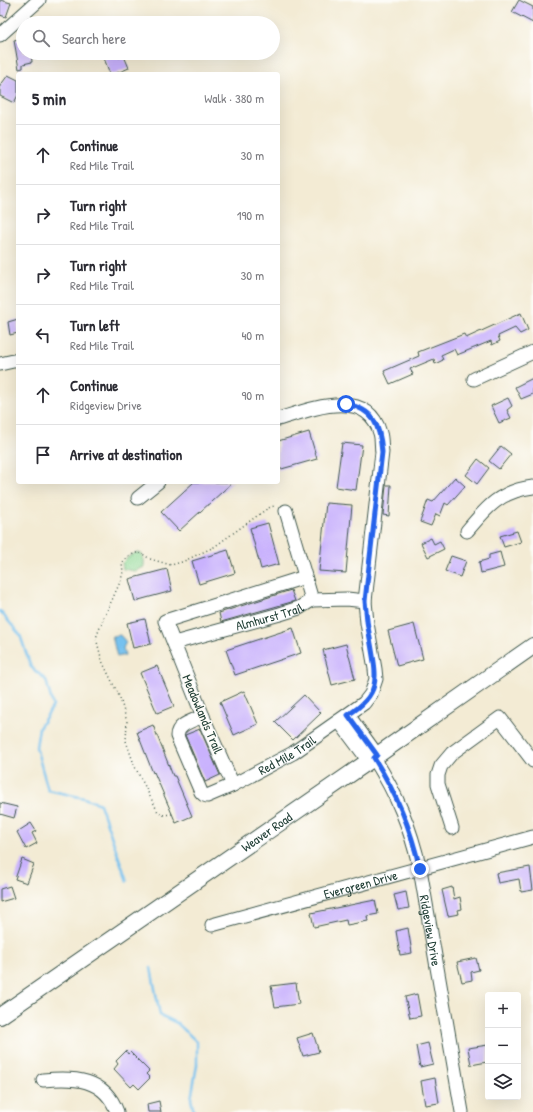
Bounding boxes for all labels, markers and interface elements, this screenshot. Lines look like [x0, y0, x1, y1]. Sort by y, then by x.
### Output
search box [16, 16, 280, 60]
icon: search [30, 27, 52, 49]
text: Search here [62, 28, 126, 49]
text: 5 min [32, 87, 66, 110]
text: Walk · 380 m [204, 89, 264, 107]
text: Continue [70, 135, 118, 156]
icon: ahead [32, 144, 54, 166]
text: 30 m [241, 146, 264, 164]
text: Red Mile Trail [70, 156, 134, 174]
text: Turn right [70, 195, 126, 216]
icon: right [32, 204, 54, 226]
text: 190 m [237, 206, 264, 224]
text: Red Mile Trail [70, 216, 134, 234]
text: Turn right [70, 255, 126, 276]
icon: right [32, 264, 54, 286]
text: 30 m [241, 266, 264, 284]
text: Red Mile Trail [70, 276, 134, 294]
text: Turn left [70, 315, 120, 336]
icon: left [32, 324, 54, 346]
text: 40 m [241, 326, 264, 344]
text: Red Mile Trail [70, 336, 134, 354]
text: Continue [70, 375, 118, 396]
icon: ahead [32, 384, 54, 406]
text: 90 m [242, 386, 264, 404]
route start [337, 395, 355, 413]
text: Ridgeview Drive [70, 396, 142, 414]
icon: arrive [32, 444, 54, 466]
text: Arrive at destination [70, 444, 182, 465]
street label: Almhurst Trail [234, 598, 308, 635]
street label: Meadowlands Trail [178, 672, 228, 757]
street label: Red Mile Trail [255, 731, 320, 779]
street label: Weaver Road [238, 808, 296, 856]
route end [411, 860, 429, 878]
street label: Evergreen Drive [322, 866, 399, 903]
street label: Ridgeview Drive [416, 893, 446, 967]
map controls [485, 992, 521, 1100]
button: + [485, 992, 521, 1028]
button: − [485, 1028, 521, 1064]
button: layers [485, 1064, 521, 1100]

